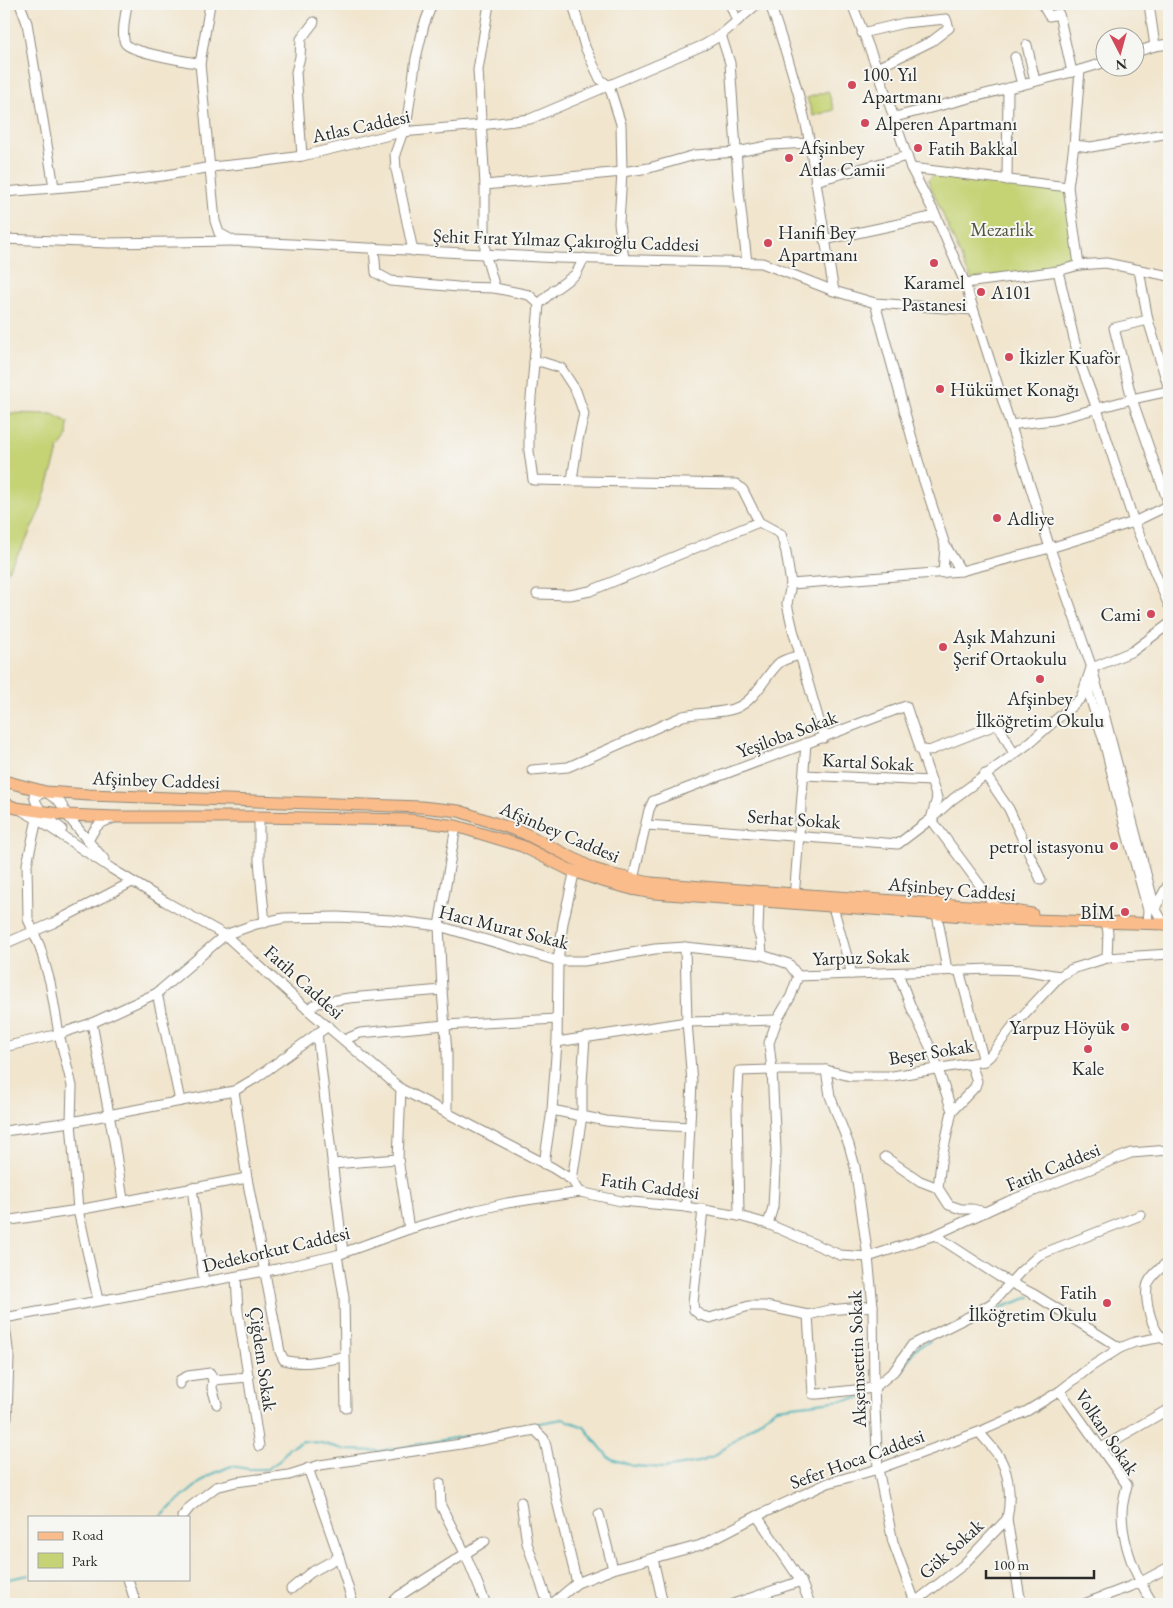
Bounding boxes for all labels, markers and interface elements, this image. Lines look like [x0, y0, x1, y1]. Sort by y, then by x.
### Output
north arrow [1096, 28, 1146, 78]
text: N [1114, 55, 1128, 75]
place label: 100. Yıl Apartmanı [861, 62, 942, 109]
marker: 100. Yıl Apartmanı [846, 79, 858, 91]
street label: Atlas Caddesi [309, 103, 413, 149]
place label: Alperen Apartmanı [874, 111, 1017, 136]
marker: Alperen Apartmanı [859, 117, 871, 129]
place label: Afşinbey Atlas Camii [798, 135, 886, 182]
place label: Fatih Bakkal [928, 136, 1018, 161]
marker: Fatih Bakkal [912, 142, 924, 154]
marker: Afşinbey Atlas Camii [783, 152, 795, 164]
park label: Mezarlık [970, 217, 1035, 242]
place label: Hanifi Bey Apartmanı [777, 220, 858, 267]
street label: Şehit Fırat Yılmaz Çakıroğlu Caddesi [432, 223, 700, 257]
marker: Hanifi Bey Apartmanı [762, 237, 774, 249]
marker: Karamel Pastanesi [928, 257, 940, 269]
place label: Karamel Pastanesi [901, 270, 967, 317]
place label: A101 [990, 280, 1032, 305]
marker: A101 [975, 286, 987, 298]
place label: İkizler Kuaför [1019, 345, 1121, 370]
marker: İkizler Kuaför [1003, 351, 1015, 363]
place label: Hükümet Konağı [950, 377, 1080, 402]
marker: Hükümet Konağı [934, 383, 946, 395]
place label: Adliye [1006, 506, 1054, 531]
marker: Adliye [991, 512, 1003, 524]
place label: Cami [1100, 602, 1141, 627]
marker: Cami [1145, 608, 1157, 620]
place label: Aşık Mahzuni Şerif Ortaokulu [952, 624, 1067, 671]
marker: Aşık Mahzuni Şerif Ortaokulu [937, 641, 949, 653]
marker: Afşinbey İlköğretim Okulu [1034, 673, 1046, 685]
place label: Afşinbey İlköğretim Okulu [976, 686, 1104, 733]
street label: Yeşiloba Sokak [733, 704, 842, 764]
street label: Kartal Sokak [821, 747, 916, 777]
street label: Afşinbey Caddesi [91, 765, 221, 795]
street label: Afşinbey Caddesi [495, 795, 624, 869]
street label: Serhat Sokak [747, 803, 842, 835]
place label: petrol istasyonu [989, 834, 1104, 859]
marker: petrol istasyonu [1108, 840, 1120, 852]
street label: Afşinbey Caddesi [886, 871, 1017, 907]
street label: Hacı Murat Sokak [436, 899, 573, 955]
place label: BİM [1080, 900, 1115, 925]
marker: BİM [1119, 906, 1131, 918]
street label: Fatih Caddesi [259, 939, 350, 1025]
street label: Yarpuz Sokak [812, 943, 911, 971]
place label: Yarpuz Höyük [1010, 1015, 1116, 1040]
marker: Yarpuz Höyük [1119, 1021, 1131, 1033]
street label: Beşer Sokak [887, 1033, 976, 1071]
marker: Kale [1082, 1043, 1094, 1055]
place label: Kale [1072, 1056, 1104, 1081]
street label: Fatih Caddesi [1002, 1137, 1104, 1197]
street label: Fatih Caddesi [599, 1167, 701, 1205]
street label: Dedekorkut Caddesi [200, 1220, 352, 1278]
place label: Fatih İlköğretim Okulu [968, 1280, 1097, 1327]
street label: Akşemsettin Sokak [842, 1289, 872, 1429]
marker: Fatih İlköğretim Okulu [1101, 1297, 1113, 1309]
street label: Çiğdem Sokak [243, 1305, 283, 1414]
street label: Volkan Sokak [1069, 1384, 1145, 1481]
street label: Sefer Hoca Caddesi [786, 1423, 928, 1495]
street label: Gök Sokak [913, 1513, 990, 1585]
legend [28, 1516, 190, 1580]
text: Road [72, 1525, 104, 1544]
scale bar [986, 1548, 1093, 1580]
text: Park [72, 1551, 99, 1570]
text: 100 m [993, 1555, 1030, 1574]

